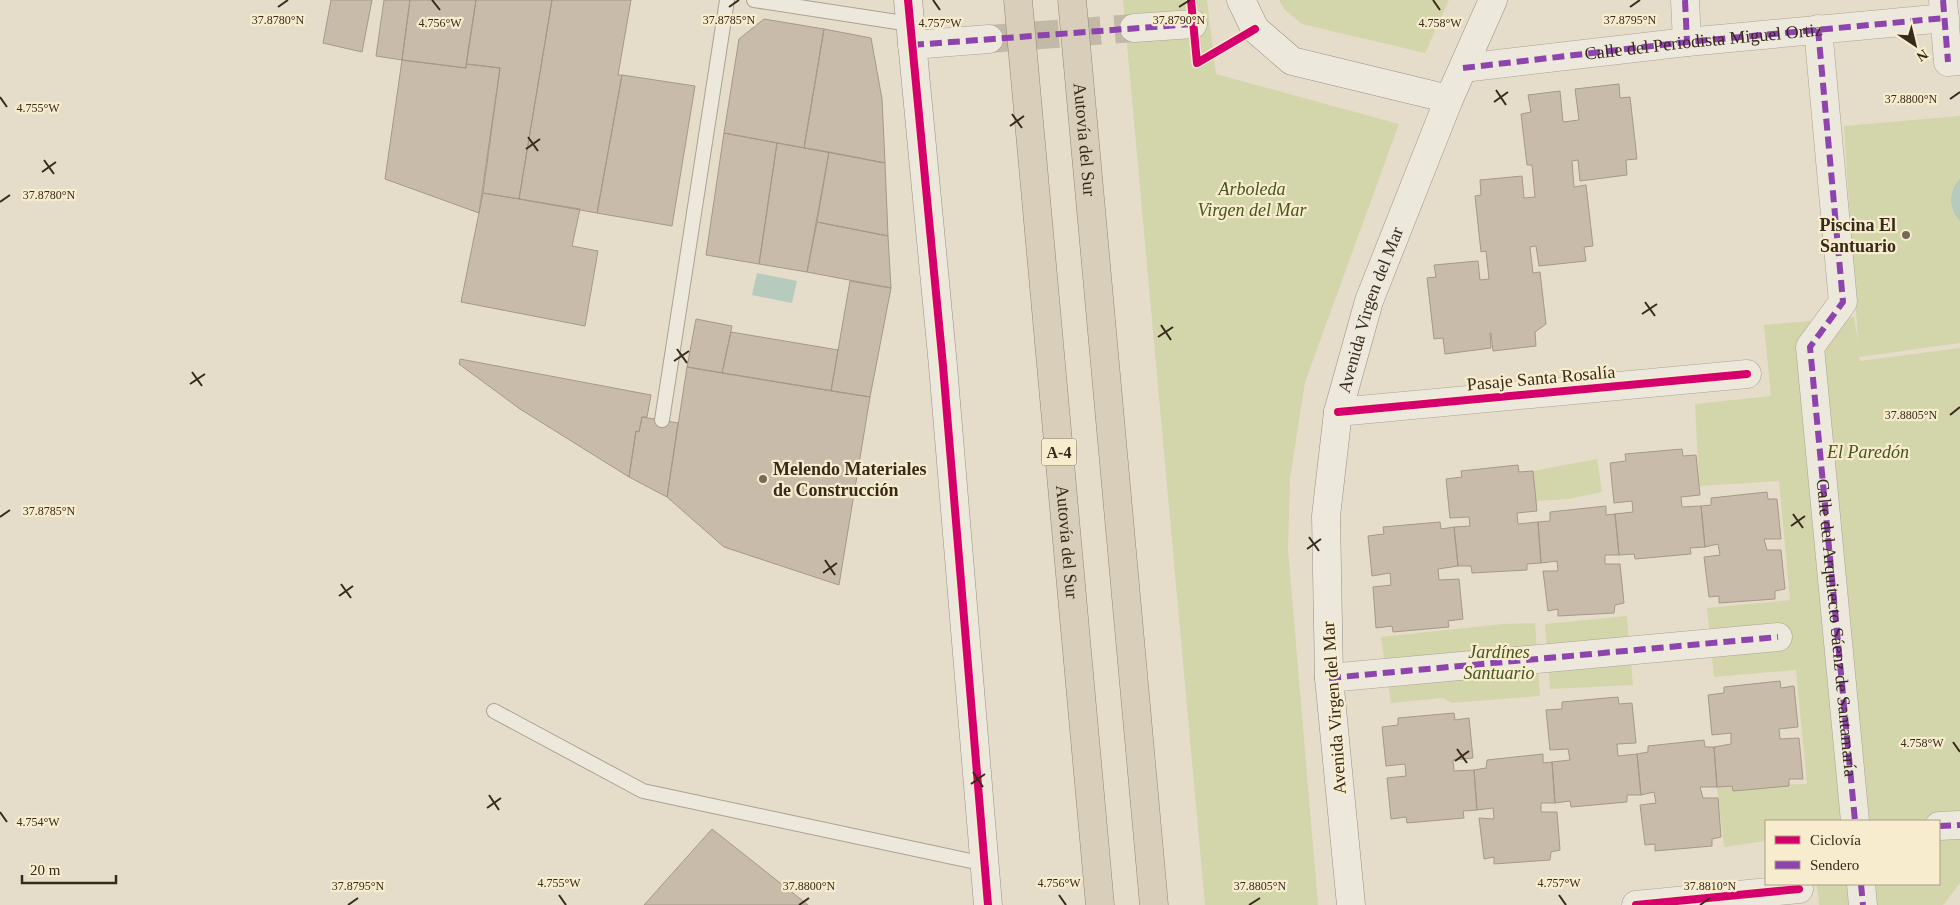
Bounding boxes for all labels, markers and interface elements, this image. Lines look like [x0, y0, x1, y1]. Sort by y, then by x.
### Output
text: 37.8780°N [252, 13, 305, 27]
text: 37.8785°N [703, 13, 756, 27]
text: 37.8790°N [1153, 13, 1206, 27]
text: 37.8795°N [1604, 13, 1657, 27]
text: 4.756°W [418, 16, 462, 30]
text: 4.757°W [918, 16, 962, 30]
text: 4.758°W [1418, 16, 1462, 30]
street label: Calle del Periodista Miguel Ortiz [1583, 19, 1823, 64]
north arrow [1890, 20, 1940, 70]
text: N [1914, 46, 1931, 64]
street label: Autovía del Sur [1070, 82, 1100, 197]
text: 37.8800°N [1885, 92, 1938, 106]
text: 4.755°W [16, 101, 60, 115]
park label: Arboleda Virgen del Mar [1198, 179, 1307, 220]
text: 37.8780°N [23, 188, 76, 202]
place label: Piscina El Santuario [1819, 215, 1896, 256]
street label: Avenida Virgen del Mar [1334, 224, 1407, 395]
marker: Piscina El Santuario [1900, 229, 1912, 241]
street label: Pasaje Santa Rosalía [1466, 362, 1616, 394]
text: 37.8805°N [1885, 408, 1938, 422]
road number: A-4 [1042, 438, 1076, 466]
park label: El Paredón [1826, 442, 1909, 462]
place label: Melendo Materiales de Construcción [773, 459, 926, 500]
marker: Melendo Materiales de Construcción [757, 473, 769, 485]
street label: Calle del Arquitecto Sáenz de Santamaría [1813, 478, 1861, 778]
street label: Autovía del Sur [1052, 484, 1082, 599]
text: 37.8785°N [23, 504, 76, 518]
street label: Avenida Virgen del Mar [1318, 621, 1350, 795]
park label: Jardínes Santuario [1463, 642, 1535, 683]
text: 4.758°W [1900, 736, 1944, 750]
text: 4.754°W [16, 815, 60, 829]
legend [1765, 820, 1940, 885]
text: Ciclovía [1810, 832, 1861, 848]
scale bar [22, 852, 116, 884]
text: Sendero [1810, 857, 1859, 873]
text: 20 m [30, 862, 61, 878]
text: 4.755°W [537, 876, 581, 890]
text: 4.756°W [1037, 876, 1081, 890]
text: 4.757°W [1537, 876, 1581, 890]
text: 37.8795°N [332, 879, 385, 893]
text: 37.8800°N [783, 879, 836, 893]
text: 37.8805°N [1234, 879, 1287, 893]
text: 37.8810°N [1684, 879, 1737, 893]

